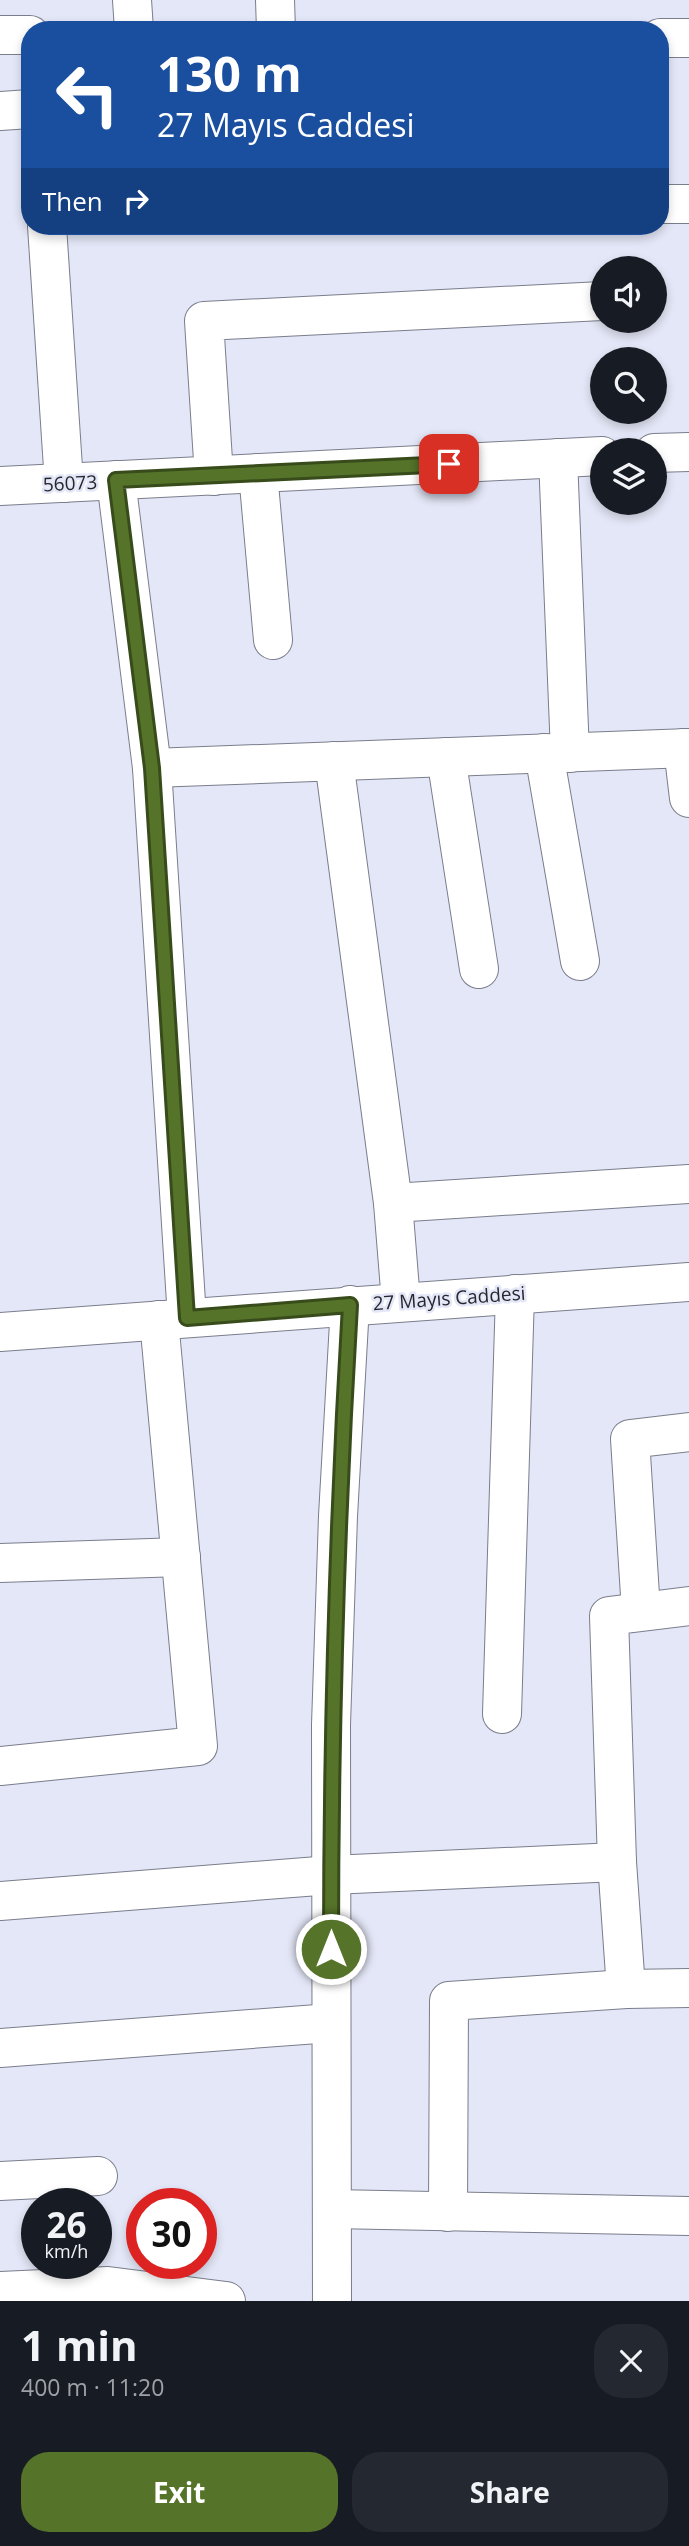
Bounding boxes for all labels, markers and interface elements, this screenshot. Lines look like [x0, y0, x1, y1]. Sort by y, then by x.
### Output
text: 130 m [157, 40, 302, 106]
icon: left [42, 49, 133, 140]
text: 27 Mayıs Caddesi [157, 103, 415, 146]
icon: right [117, 182, 155, 220]
text: Then [42, 183, 103, 219]
map controls [590, 256, 667, 515]
button: sound [590, 256, 667, 333]
button: search [590, 347, 667, 424]
pin [419, 434, 479, 494]
button: layers [590, 438, 667, 515]
icon: arrive [430, 445, 468, 483]
street label: 56073 [42, 469, 98, 497]
street label: 27 Mayıs Caddesi [372, 1280, 526, 1316]
position arrow [294, 1912, 368, 1986]
speed limit sign: 30 [126, 2188, 217, 2279]
text: 26 [46, 2201, 87, 2248]
text: km/h [45, 2239, 88, 2263]
text: 1 min [21, 2316, 138, 2373]
button: close [594, 2324, 668, 2398]
text: 400 m · 11:20 [21, 2371, 164, 2403]
button: Exit [21, 2452, 338, 2532]
button: Share [352, 2452, 668, 2532]

